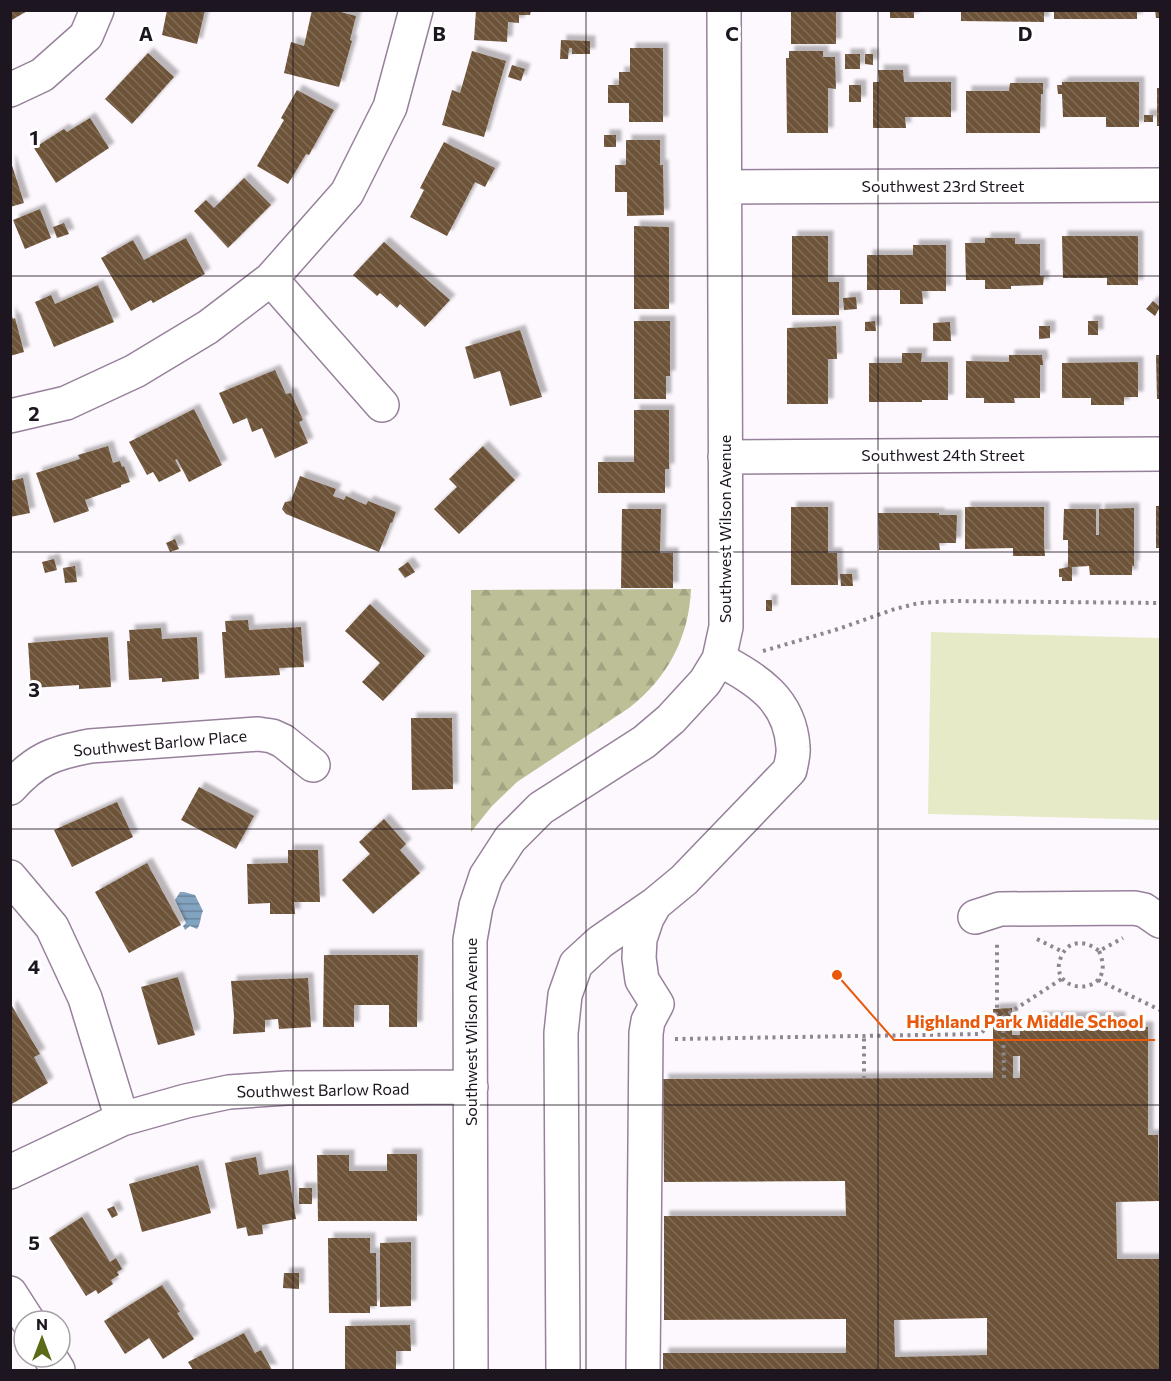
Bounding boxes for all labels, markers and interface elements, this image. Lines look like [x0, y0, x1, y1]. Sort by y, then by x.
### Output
text: A [139, 21, 153, 45]
text: B [432, 21, 446, 45]
text: C [725, 21, 739, 45]
text: D [1018, 21, 1032, 45]
text: 1 [29, 125, 39, 149]
street label: Southwest 23rd Street [862, 176, 1025, 195]
text: 2 [28, 401, 40, 425]
street label: Southwest Wilson Avenue [715, 435, 734, 623]
street label: Southwest 24th Street [861, 445, 1025, 464]
text: 3 [28, 677, 40, 701]
street label: Southwest Barlow Place [72, 725, 248, 760]
street label: Southwest Wilson Avenue [461, 938, 480, 1126]
text: 4 [28, 954, 40, 978]
callout: Highland Park Middle School [894, 1004, 1155, 1040]
text: Highland Park Middle School [906, 1010, 1144, 1032]
street label: Southwest Barlow Road [236, 1078, 410, 1101]
text: 5 [28, 1230, 40, 1254]
north arrow [12, 1309, 72, 1369]
text: N [36, 1314, 48, 1333]

